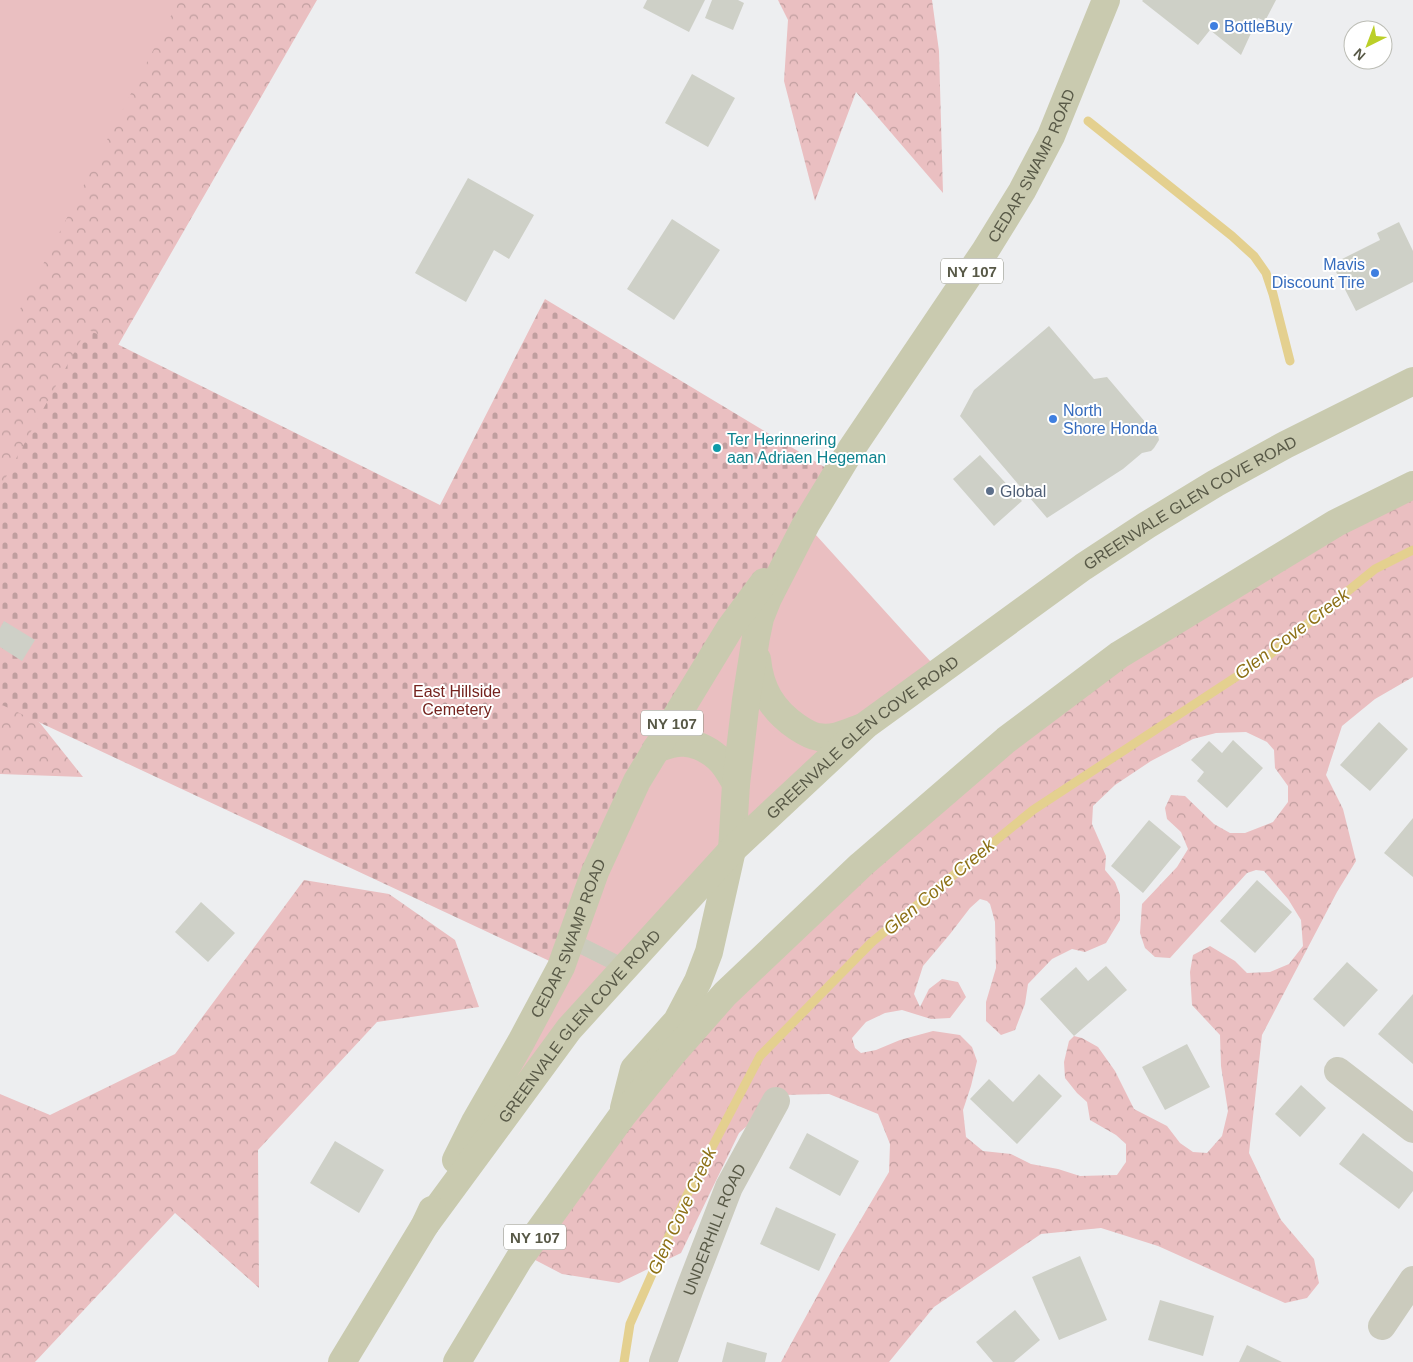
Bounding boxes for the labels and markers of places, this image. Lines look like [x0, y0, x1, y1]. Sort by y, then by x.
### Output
place label: BottleBuy [1224, 18, 1292, 35]
marker: BottleBuy [1208, 20, 1220, 32]
place label: Mavis Discount Tire [1272, 256, 1365, 291]
marker: Mavis Discount Tire [1369, 267, 1381, 279]
place label: North Shore Honda [1063, 402, 1157, 437]
marker: North Shore Honda [1047, 413, 1059, 425]
place label: Ter Herinnering aan Adriaen Hegeman [727, 431, 886, 466]
marker: Ter Herinnering aan Adriaen Hegeman [711, 442, 723, 454]
place label: Global [1000, 483, 1046, 500]
marker: Global [984, 485, 996, 497]

